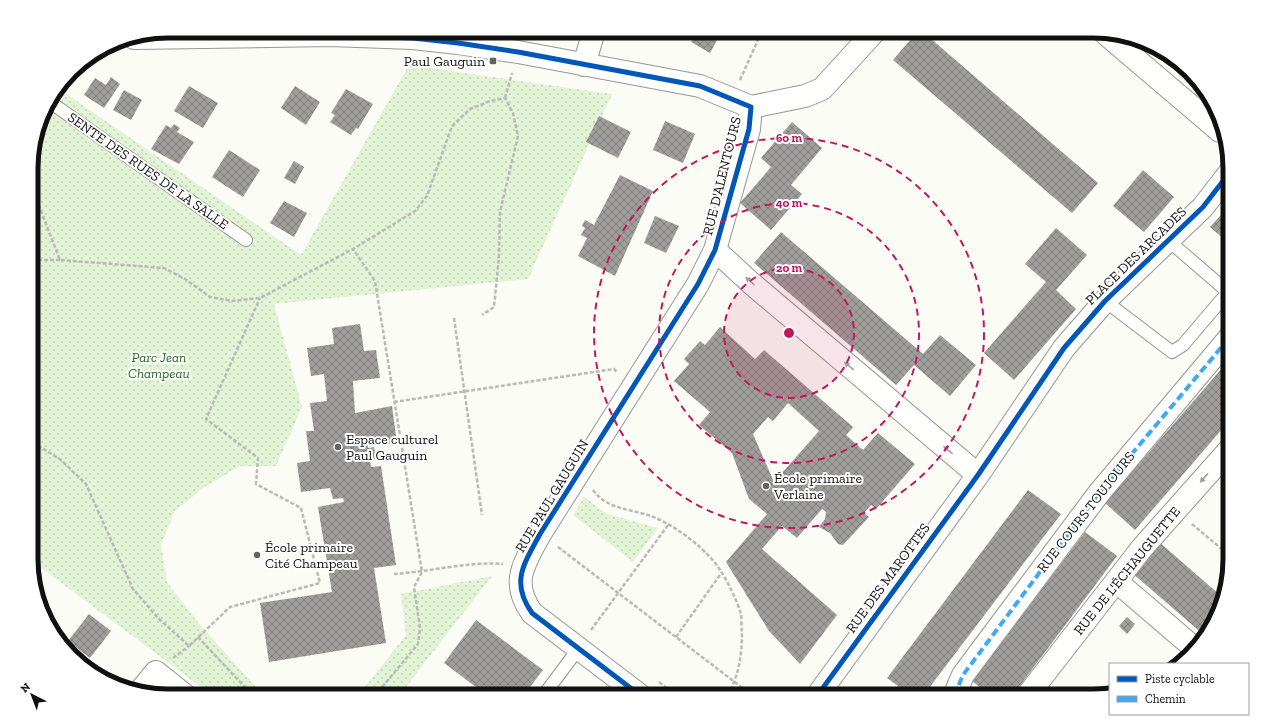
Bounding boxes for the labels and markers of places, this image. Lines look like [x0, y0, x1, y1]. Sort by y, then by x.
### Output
place label: Paul Gauguin [404, 53, 485, 70]
marker: Paul Gauguin [488, 56, 498, 66]
centre of rings [782, 326, 796, 340]
place label: Espace culturel Paul Gauguin [346, 431, 439, 464]
marker: Espace culturel Paul Gauguin [333, 442, 343, 452]
place label: École primaire Verlaine [773, 470, 863, 503]
marker: École primaire Verlaine [761, 481, 771, 491]
place label: École primaire Cité Champeau [265, 539, 358, 572]
marker: École primaire Cité Champeau [252, 550, 262, 560]

